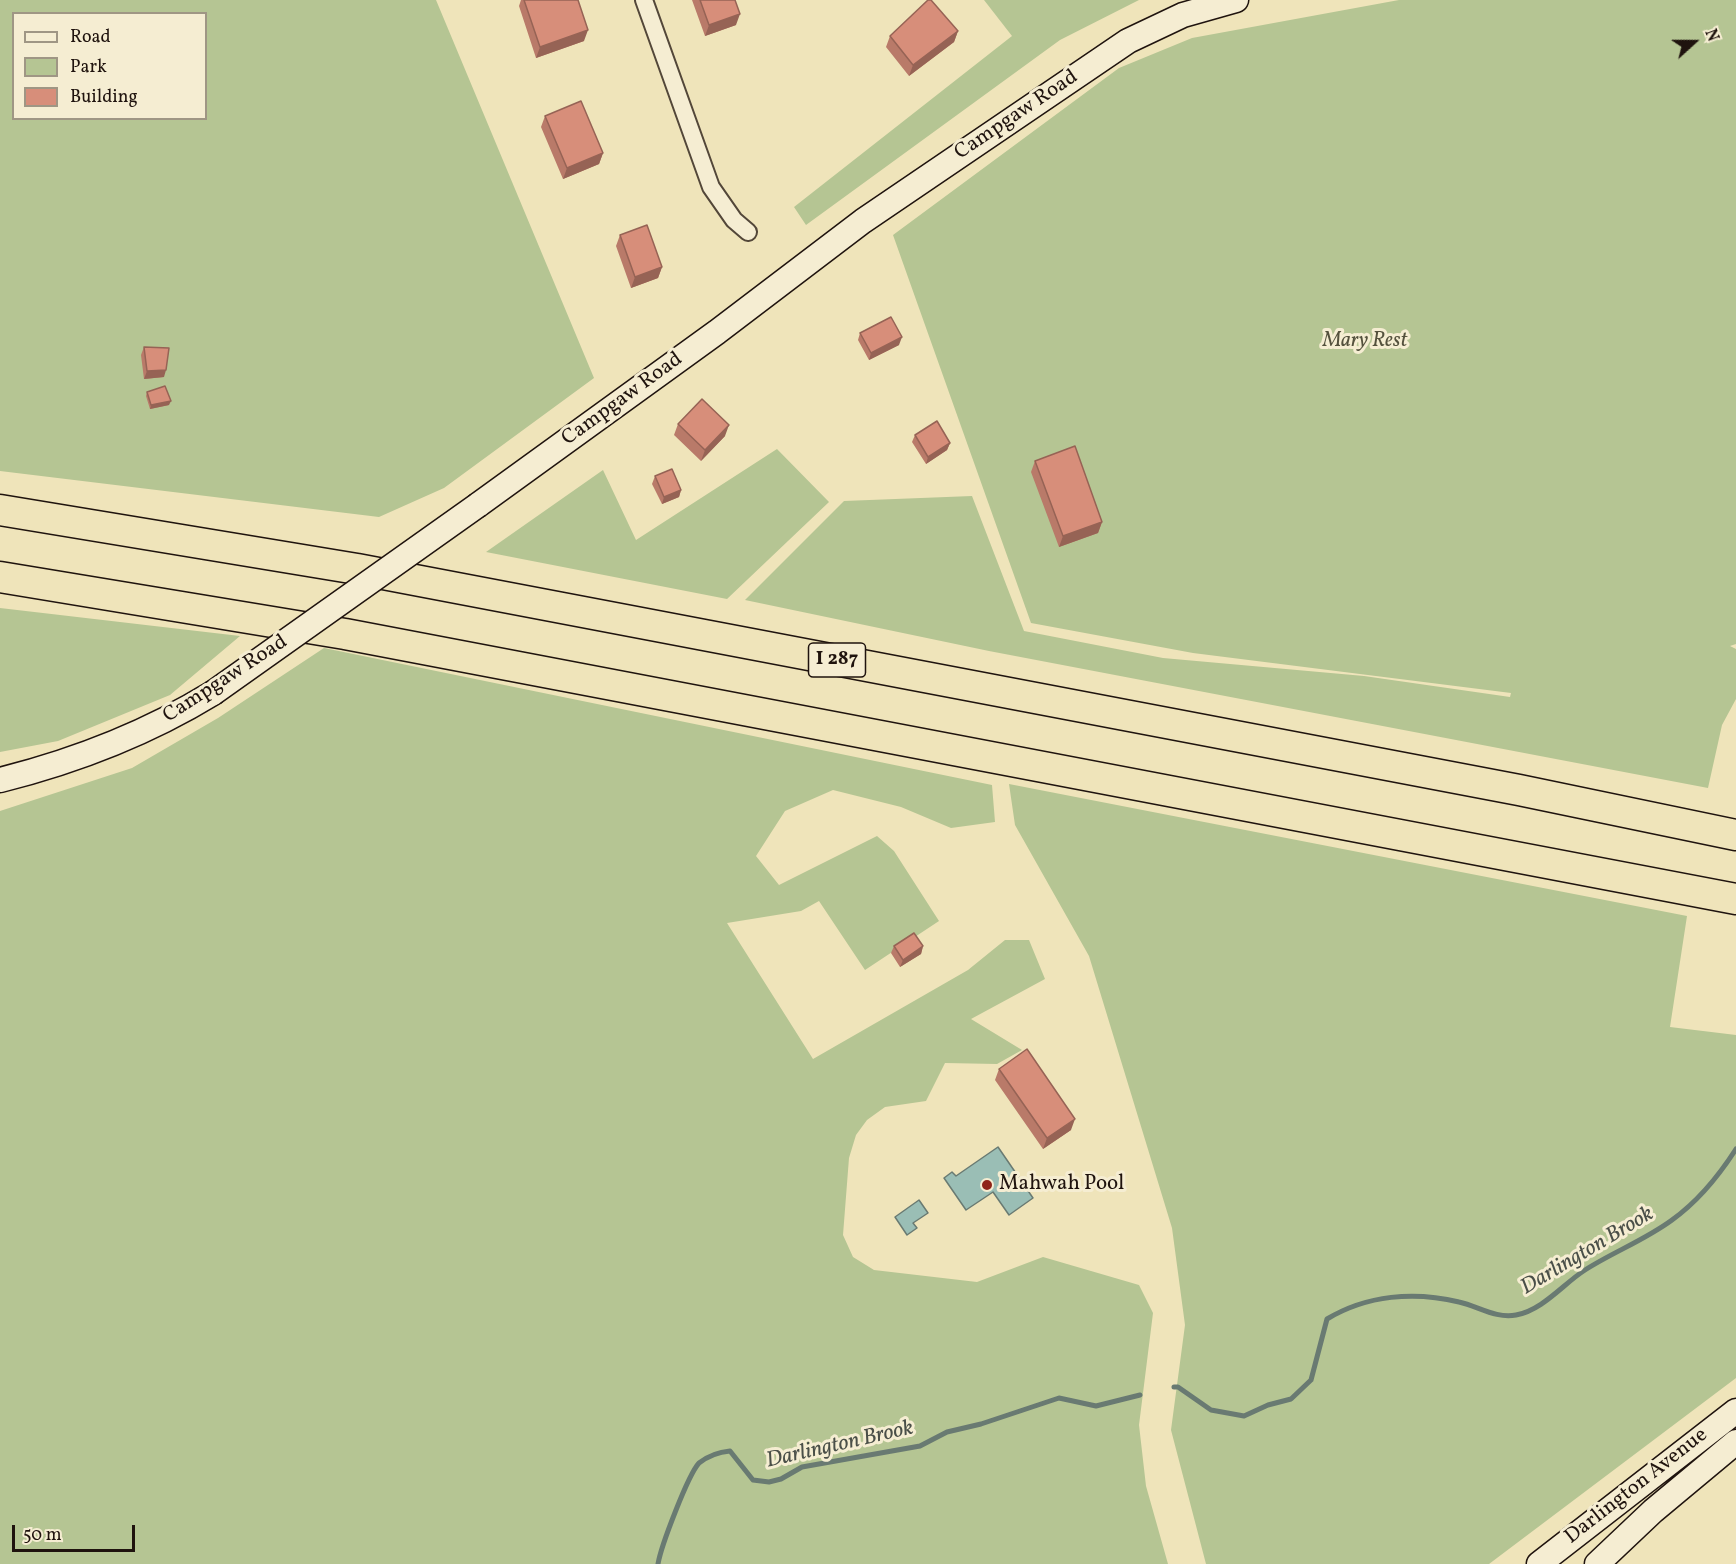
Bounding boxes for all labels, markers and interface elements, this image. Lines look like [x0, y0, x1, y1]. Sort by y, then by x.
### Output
legend [12, 12, 207, 120]
north arrow [1664, 12, 1724, 72]
text: Road [70, 25, 111, 50]
text: N [1698, 26, 1723, 45]
text: Park [70, 55, 107, 80]
street label: Campgaw Road [951, 66, 1083, 166]
text: Building [70, 85, 138, 110]
park label: Mary Rest [1323, 329, 1407, 355]
street label: Campgaw Road [558, 348, 688, 452]
street label: Campgaw Road [159, 630, 293, 730]
road number: I 287 [808, 643, 866, 677]
place label: Mahwah Pool [999, 1172, 1124, 1198]
marker: Mahwah Pool [980, 1178, 994, 1192]
water label: Darlington Brook [1517, 1202, 1659, 1302]
water label: Darlington Brook [764, 1416, 916, 1476]
street label: Darlington Avenue [1561, 1423, 1713, 1551]
scale bar [15, 1513, 138, 1551]
text: 50 m [23, 1523, 62, 1548]

